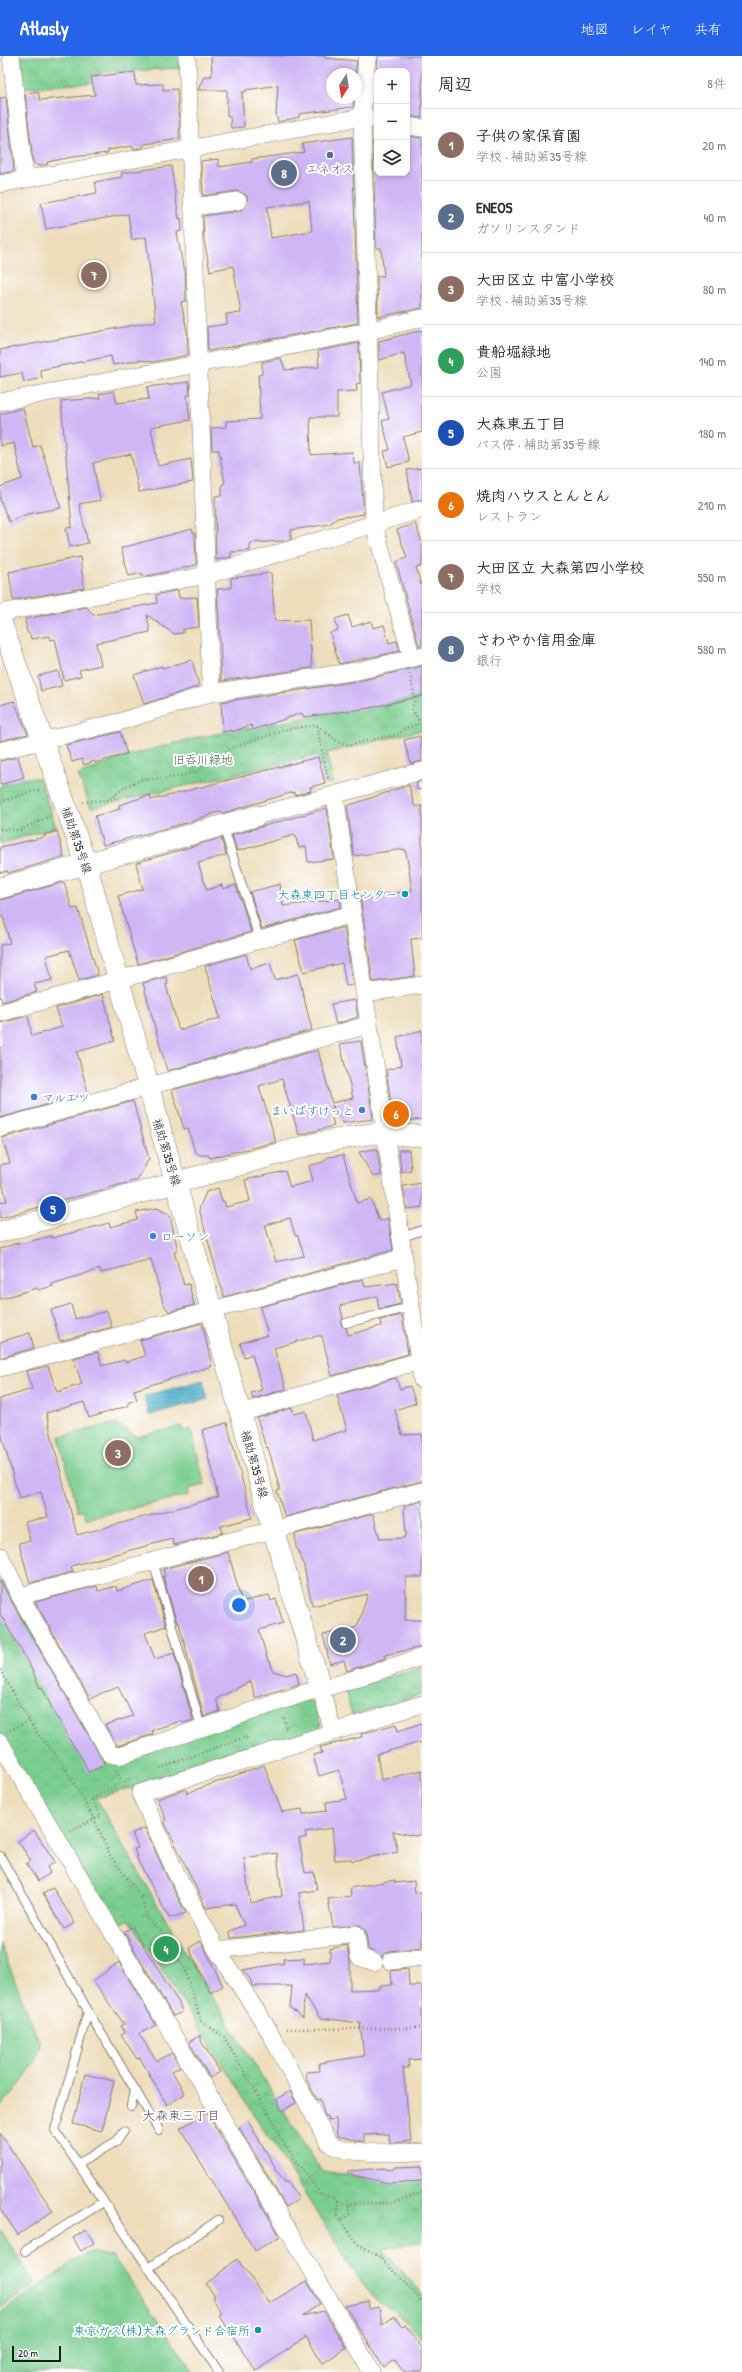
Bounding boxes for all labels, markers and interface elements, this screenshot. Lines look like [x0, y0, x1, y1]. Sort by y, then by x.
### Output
text: Atlasly [20, 15, 69, 41]
text: 地図 [581, 19, 609, 38]
text: レイヤ [631, 19, 672, 38]
text: 共有 [694, 19, 722, 38]
north arrow [326, 68, 362, 104]
map controls [374, 68, 410, 176]
button: + [374, 68, 410, 104]
text: 周辺 [438, 72, 472, 95]
text: 8件 [707, 74, 726, 92]
button: − [374, 104, 410, 140]
text: 子供の家保育園 [476, 125, 581, 146]
text: 1 [449, 136, 453, 154]
text: 20 m [702, 136, 726, 154]
button: layers [374, 140, 410, 176]
text: 学校 · 補助第35号線 [476, 147, 587, 165]
marker: エネオス [325, 150, 335, 160]
pin: 8 [271, 158, 297, 188]
place label: エネオス [306, 160, 354, 177]
text: ENEOS [476, 197, 512, 218]
text: 2 [448, 208, 454, 226]
text: 40 m [703, 208, 726, 226]
text: ガソリンスタンド [476, 219, 580, 237]
pin: 7 [81, 260, 107, 290]
text: 大田区立 中富小学校 [476, 269, 614, 290]
text: 3 [448, 280, 454, 298]
text: 80 m [703, 280, 726, 298]
text: 学校 · 補助第35号線 [476, 291, 587, 309]
text: 貴船堀緑地 [476, 341, 551, 362]
text: 4 [449, 352, 453, 370]
text: 140 m [699, 352, 726, 370]
text: 公園 [476, 363, 502, 381]
text: 大森東五丁目 [476, 413, 566, 434]
text: 5 [448, 424, 454, 442]
text: 180 m [698, 424, 726, 442]
text: バス停 · 補助第35号線 [476, 435, 600, 453]
text: 焼肉ハウスとんとん [476, 485, 610, 506]
text: 6 [448, 496, 454, 514]
text: 210 m [698, 496, 726, 514]
text: レストラン [476, 507, 542, 525]
text: 大田区立 大森第四小学校 [476, 557, 644, 578]
text: 7 [448, 568, 454, 586]
text: 550 m [697, 568, 726, 586]
text: 学校 [476, 579, 502, 597]
text: さわやか信用金庫 [476, 629, 596, 650]
text: 8 [448, 640, 454, 658]
text: 580 m [697, 640, 726, 658]
text: 銀行 [476, 651, 502, 669]
park label: 旧呑川緑地 [173, 751, 233, 768]
street label: 補助第35号線 [57, 804, 97, 876]
place label: 大森東四丁目センター [277, 886, 397, 903]
marker: 大森東四丁目センター [400, 889, 410, 899]
place label: マルエツ [42, 1089, 90, 1106]
marker: マルエツ [29, 1092, 39, 1102]
pin: 6 [383, 1099, 409, 1129]
place label: まいばすけっと [270, 1102, 354, 1119]
marker: まいばすけっと [357, 1105, 367, 1115]
street label: 補助第35号線 [149, 1116, 185, 1188]
pin: 5 [40, 1194, 66, 1224]
place label: ローソン [161, 1228, 209, 1245]
marker: ローソン [148, 1231, 158, 1241]
street label: 補助第35号線 [237, 1428, 273, 1500]
pin: 3 [105, 1438, 131, 1468]
pin: 1 [188, 1564, 214, 1594]
your location [229, 1595, 249, 1615]
pin: 2 [330, 1625, 356, 1655]
pin: 4 [153, 1934, 179, 1964]
district label: 大森東三丁目 [142, 2106, 220, 2124]
place label: 東京ガス(株)大森グランド合宿所 [73, 2322, 250, 2339]
marker: 東京ガス(株)大森グランド合宿所 [253, 2325, 263, 2335]
scale bar [12, 2344, 61, 2363]
text: 20 m [18, 2346, 38, 2360]

